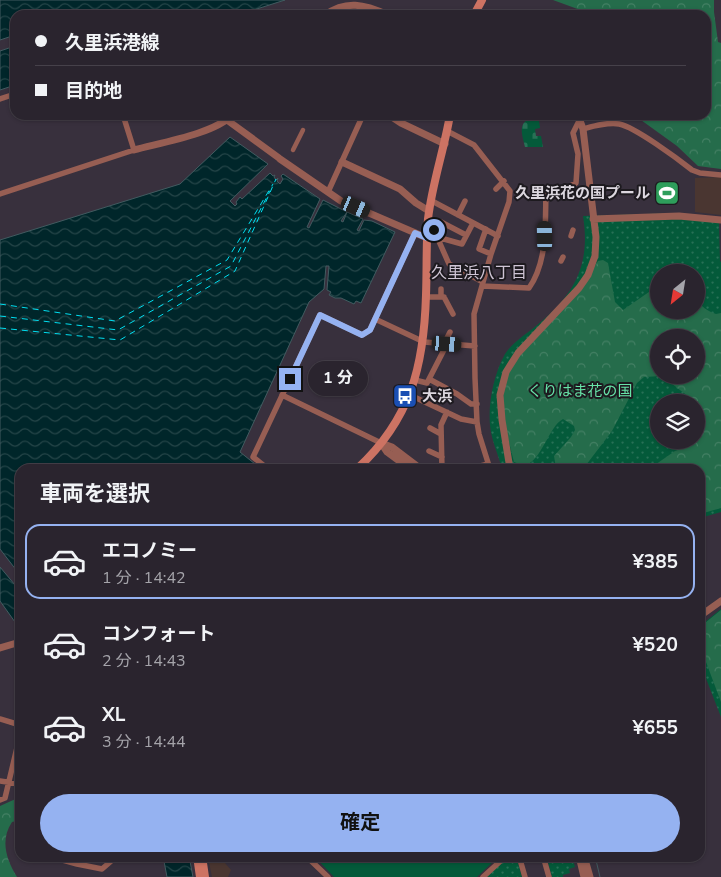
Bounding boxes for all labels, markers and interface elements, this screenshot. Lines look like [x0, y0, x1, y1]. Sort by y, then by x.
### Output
text: 久里浜港線 [65, 30, 160, 56]
text: 目的地 [65, 78, 122, 104]
sports icon: 久里浜花の国プール [654, 180, 680, 206]
place label: 久里浜花の国プール [515, 183, 650, 203]
car [339, 194, 372, 220]
route start [423, 219, 445, 241]
car [537, 221, 552, 251]
district label: 久里浜八丁目 [431, 262, 527, 284]
north arrow [650, 264, 705, 319]
map controls [650, 264, 705, 449]
button: locate [650, 329, 705, 384]
car [431, 335, 462, 353]
callout: 1 分 [308, 362, 368, 396]
text: 1 分 [323, 367, 353, 389]
route end [279, 368, 301, 390]
park label: くりはま花の国 [527, 381, 633, 401]
bus stop icon: 大浜 [392, 383, 418, 409]
place label: 大浜 [422, 386, 453, 406]
button: layers [650, 394, 705, 449]
text: 車両を選択 [40, 479, 150, 509]
text: エコノミー [102, 538, 197, 564]
icon: car [42, 539, 87, 584]
text: ¥385 [632, 549, 678, 575]
text: 1 分 · 14:42 [102, 567, 186, 589]
text: コンフォート [102, 621, 215, 647]
icon: car [42, 622, 87, 667]
text: ¥520 [632, 632, 678, 658]
text: 2 分 · 14:43 [102, 650, 186, 672]
text: XL [102, 702, 125, 728]
icon: car [42, 705, 87, 750]
text: ¥655 [632, 715, 678, 741]
text: 3 分 · 14:44 [102, 731, 186, 753]
button: 確定 [40, 794, 680, 852]

